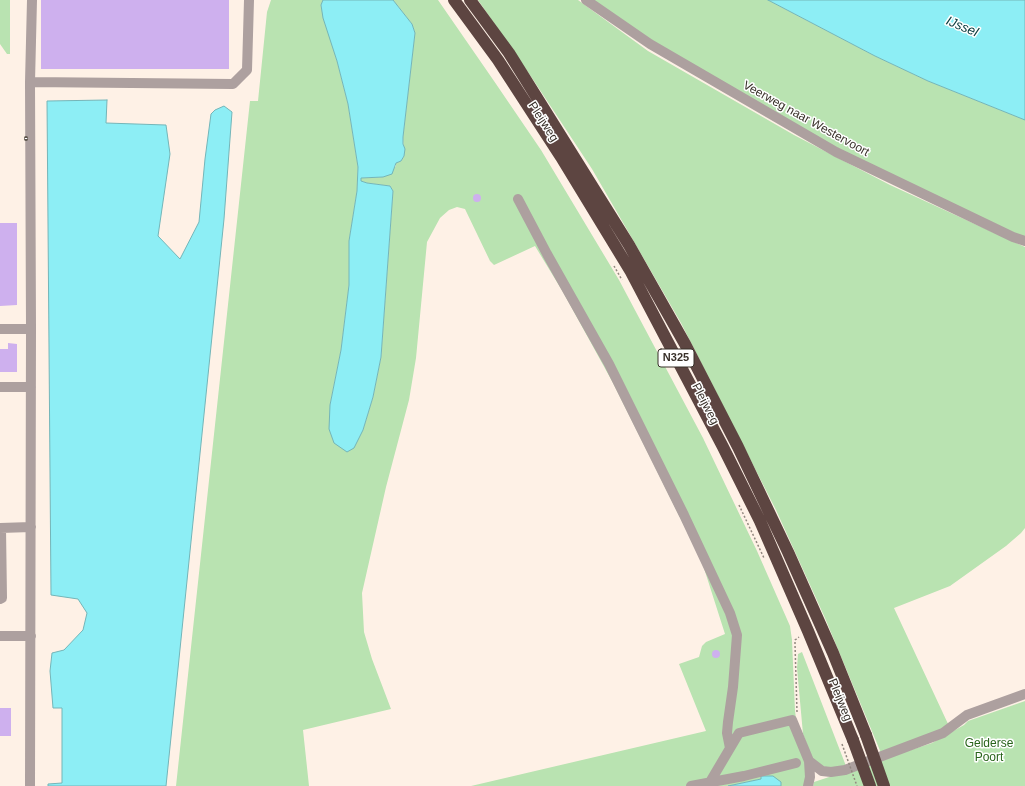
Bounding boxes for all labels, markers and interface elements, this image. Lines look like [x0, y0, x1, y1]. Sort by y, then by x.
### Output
water label: IJssel [944, 13, 980, 41]
street label: Veerweg naar Westervoort [740, 78, 872, 160]
street label: Pleijweg [525, 99, 561, 145]
road number: N325 [658, 349, 694, 367]
street label: Pleijweg [688, 381, 722, 427]
street label: Pleijweg [825, 677, 855, 723]
park label: Gelderse Poort [965, 737, 1013, 765]

